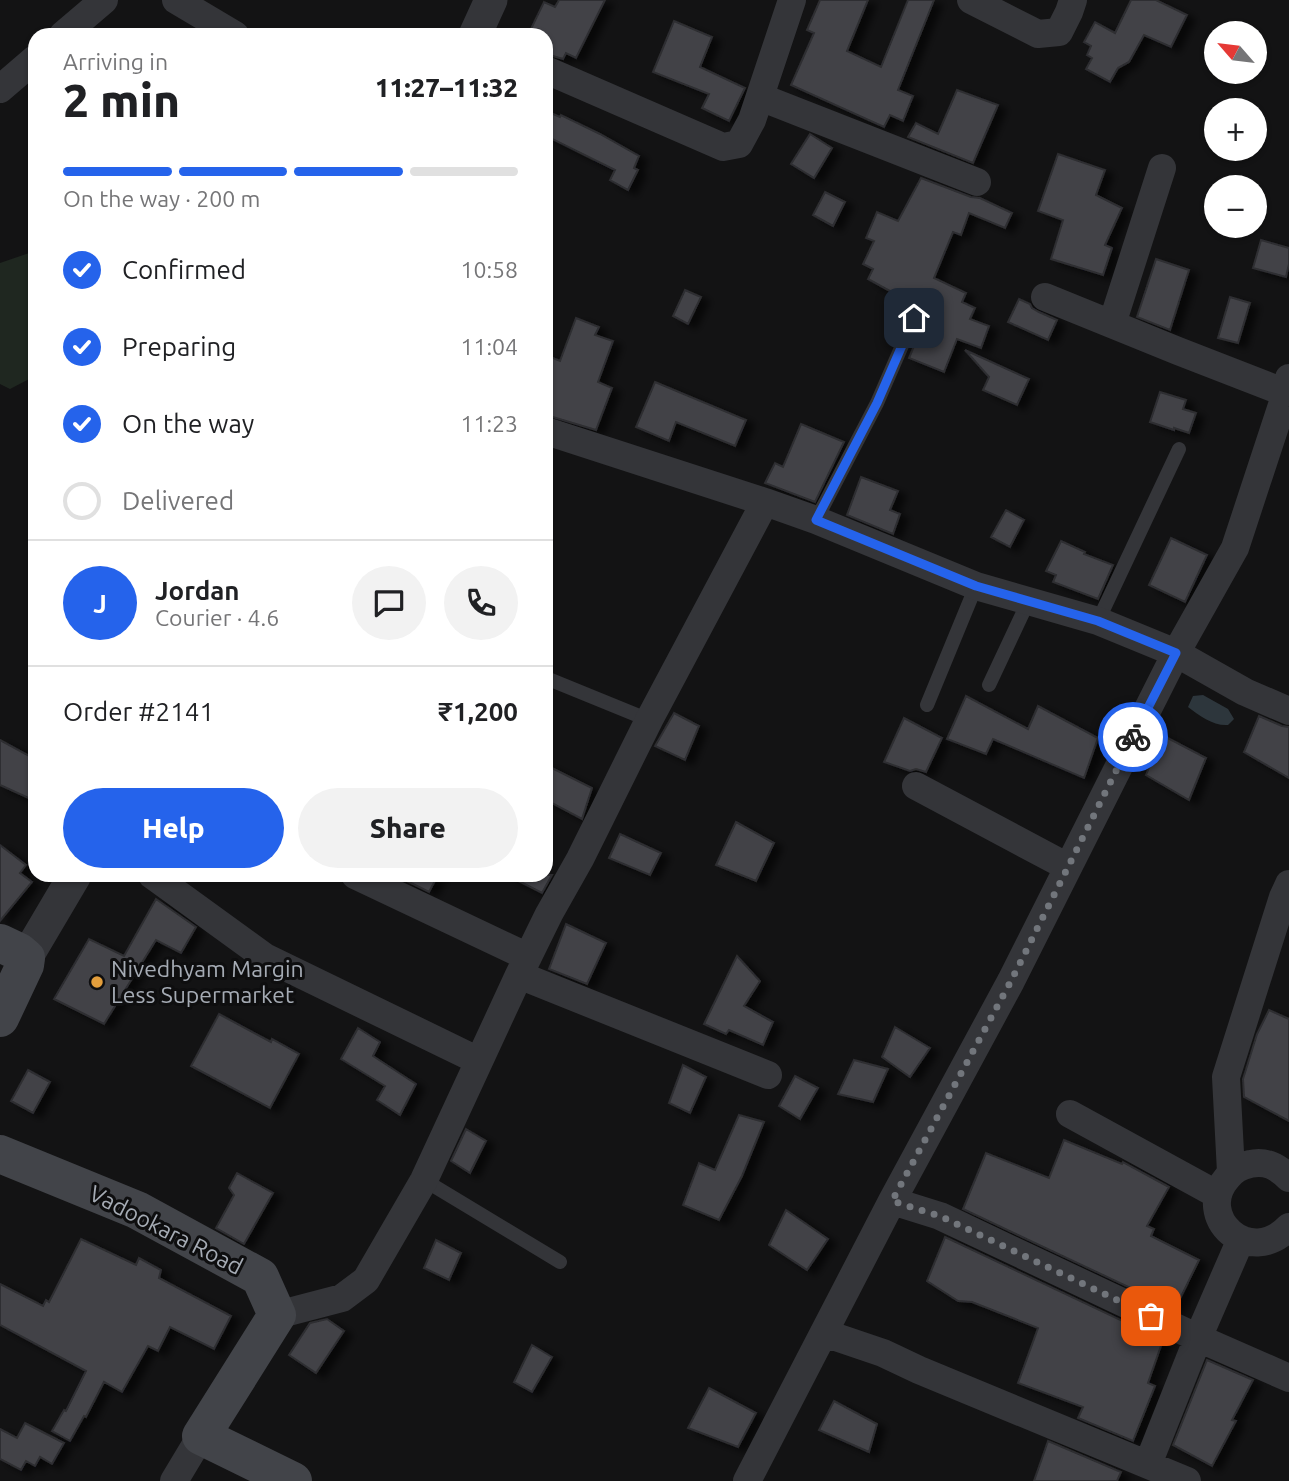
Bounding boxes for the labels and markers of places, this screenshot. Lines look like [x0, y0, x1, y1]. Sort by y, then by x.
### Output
pin [884, 288, 944, 348]
place label: Nivedhyam Margin Less Supermarket [111, 956, 304, 1007]
marker: Nivedhyam Margin Less Supermarket [89, 974, 105, 990]
pin [1121, 1286, 1181, 1346]

